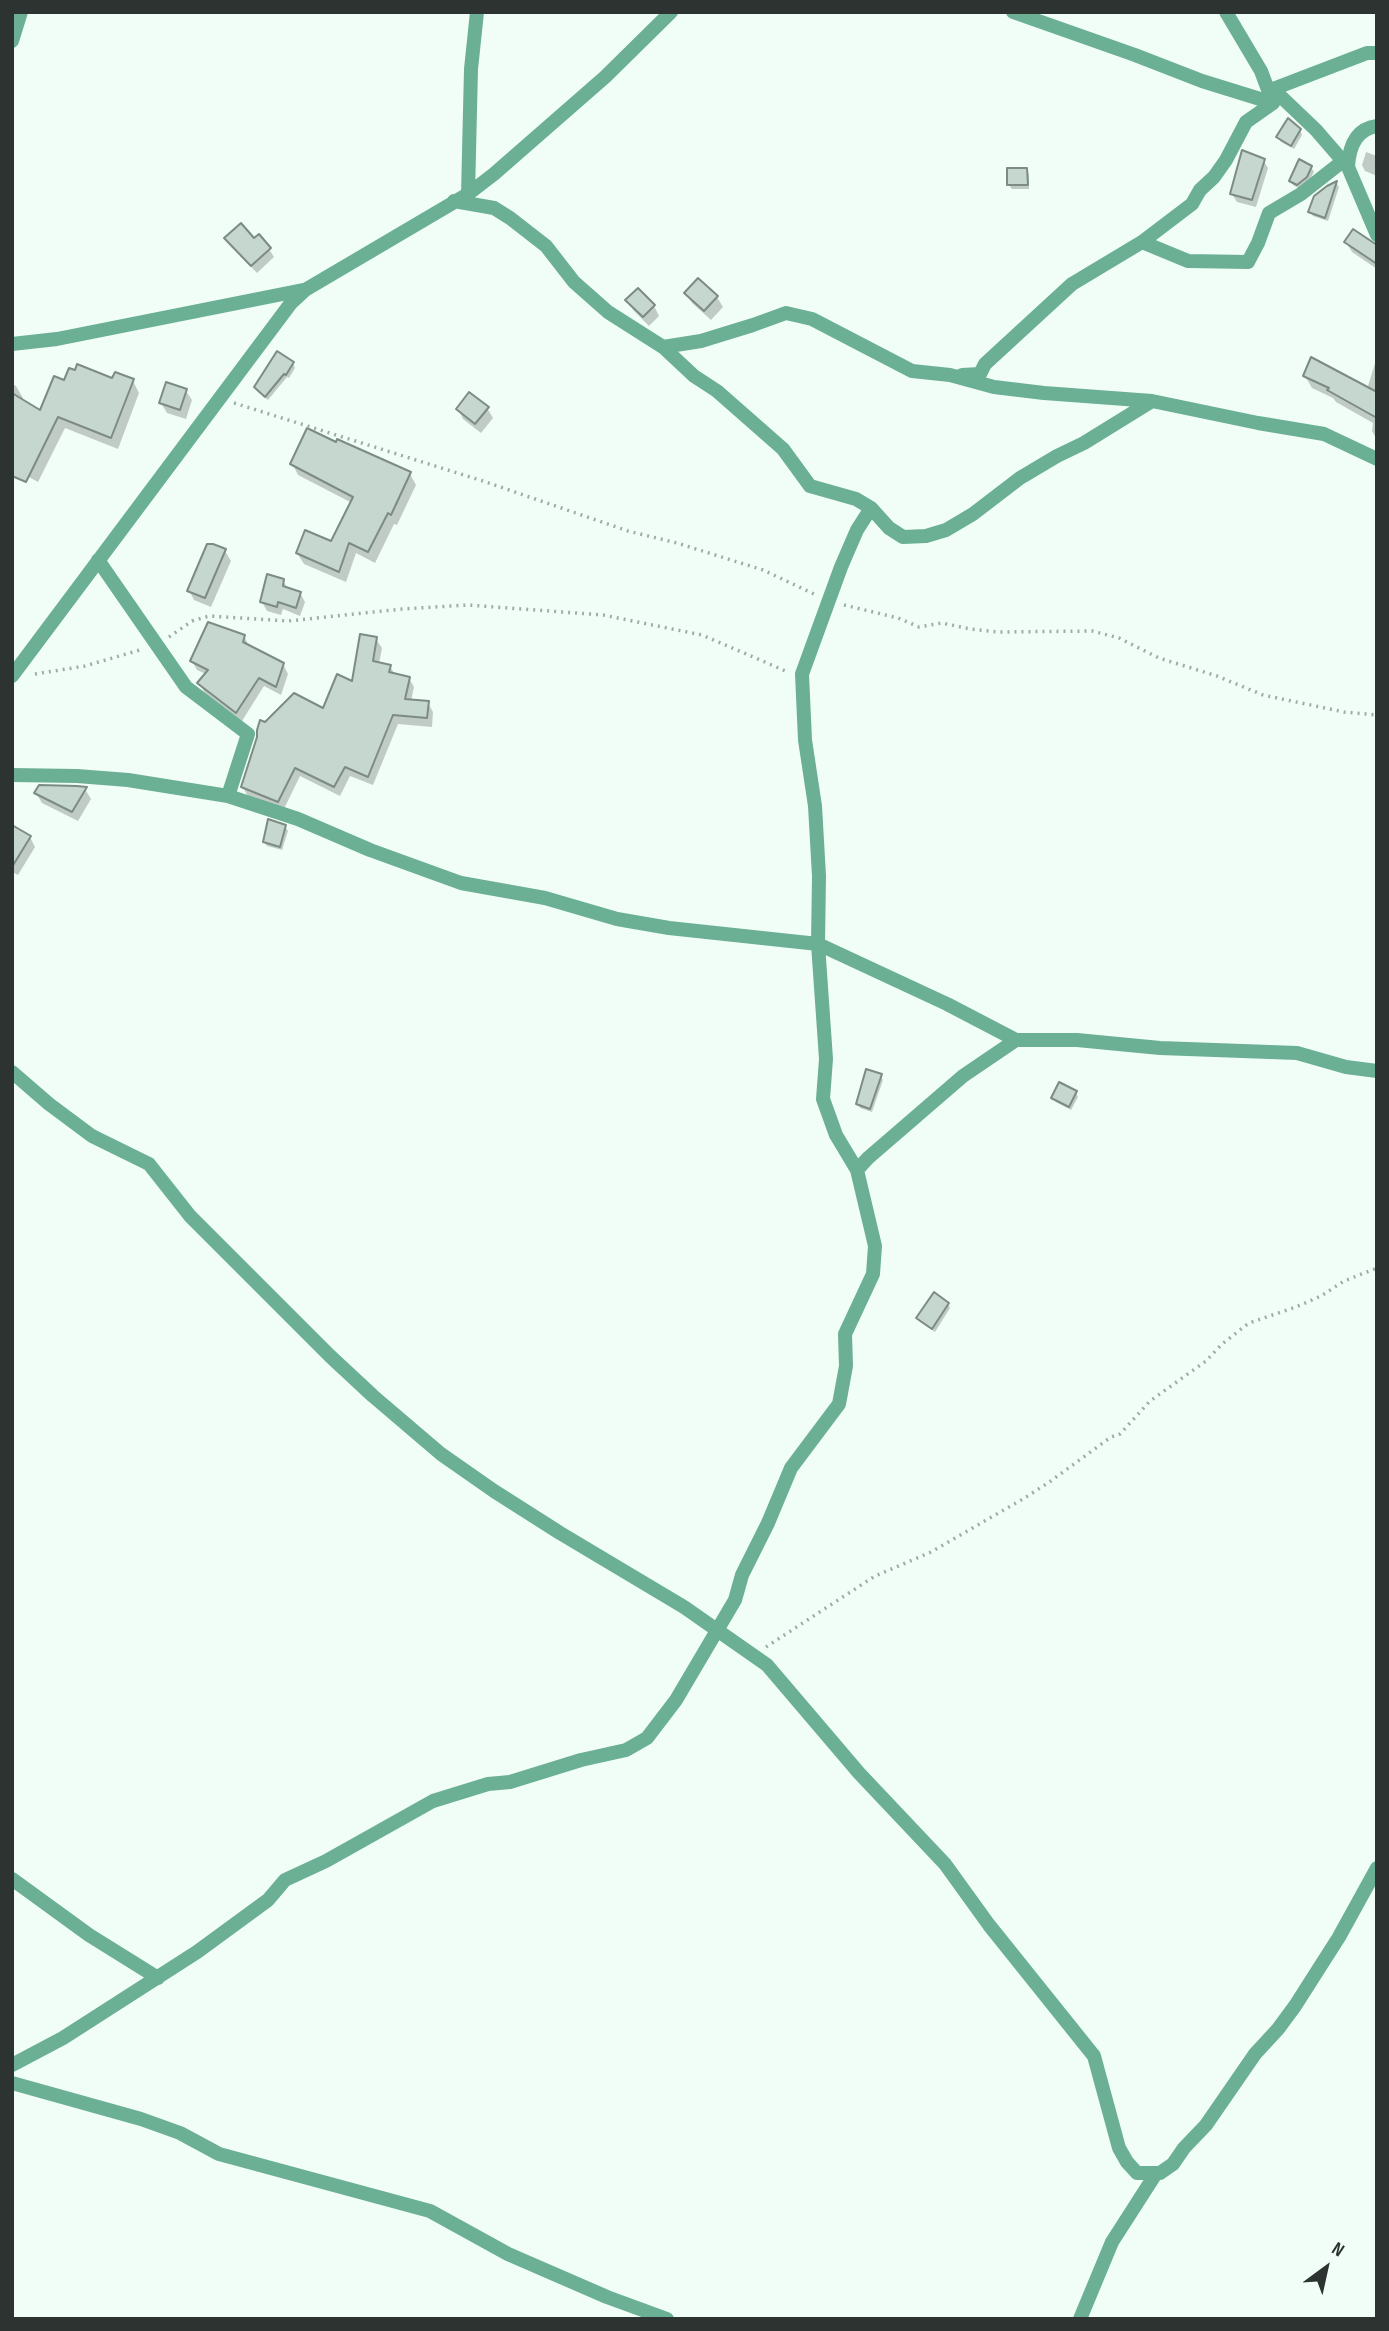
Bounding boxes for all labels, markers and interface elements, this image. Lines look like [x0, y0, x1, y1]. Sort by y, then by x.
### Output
north arrow [1291, 2233, 1361, 2303]
text: N [1327, 2238, 1348, 2262]

